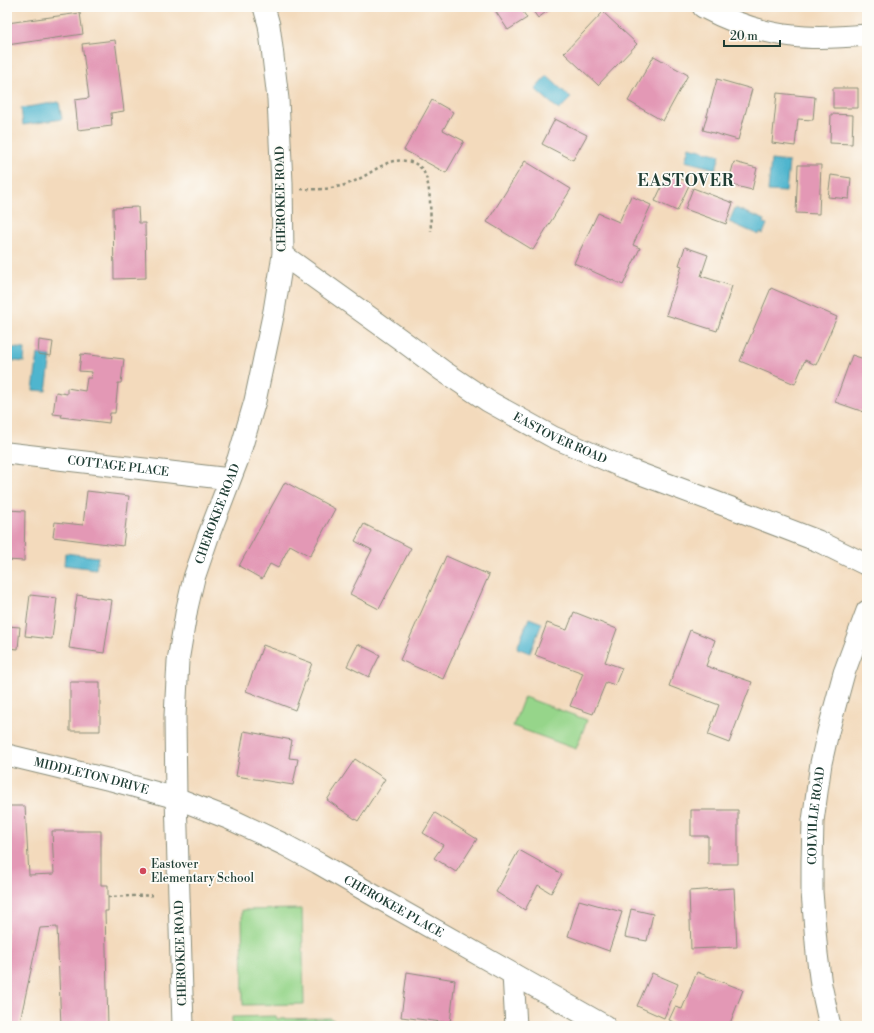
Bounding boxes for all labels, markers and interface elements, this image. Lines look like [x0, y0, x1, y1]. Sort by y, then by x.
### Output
scale bar [724, 22, 780, 48]
text: 20 m [730, 29, 758, 44]
street label: CHEROKEE ROAD [273, 146, 289, 252]
district label: EASTOVER [637, 171, 735, 191]
street label: EASTOVER ROAD [511, 409, 609, 467]
street label: COTTAGE PLACE [67, 453, 170, 479]
street label: CHEROKEE ROAD [192, 461, 243, 566]
street label: MIDDLETON DRIVE [32, 754, 151, 798]
street label: COLVILLE ROAD [804, 766, 828, 865]
place label: Eastover Elementary School [151, 857, 255, 886]
marker: Eastover Elementary School [138, 866, 148, 876]
street label: CHEROKEE PLACE [341, 872, 446, 941]
street label: CHEROKEE ROAD [172, 900, 190, 1006]

